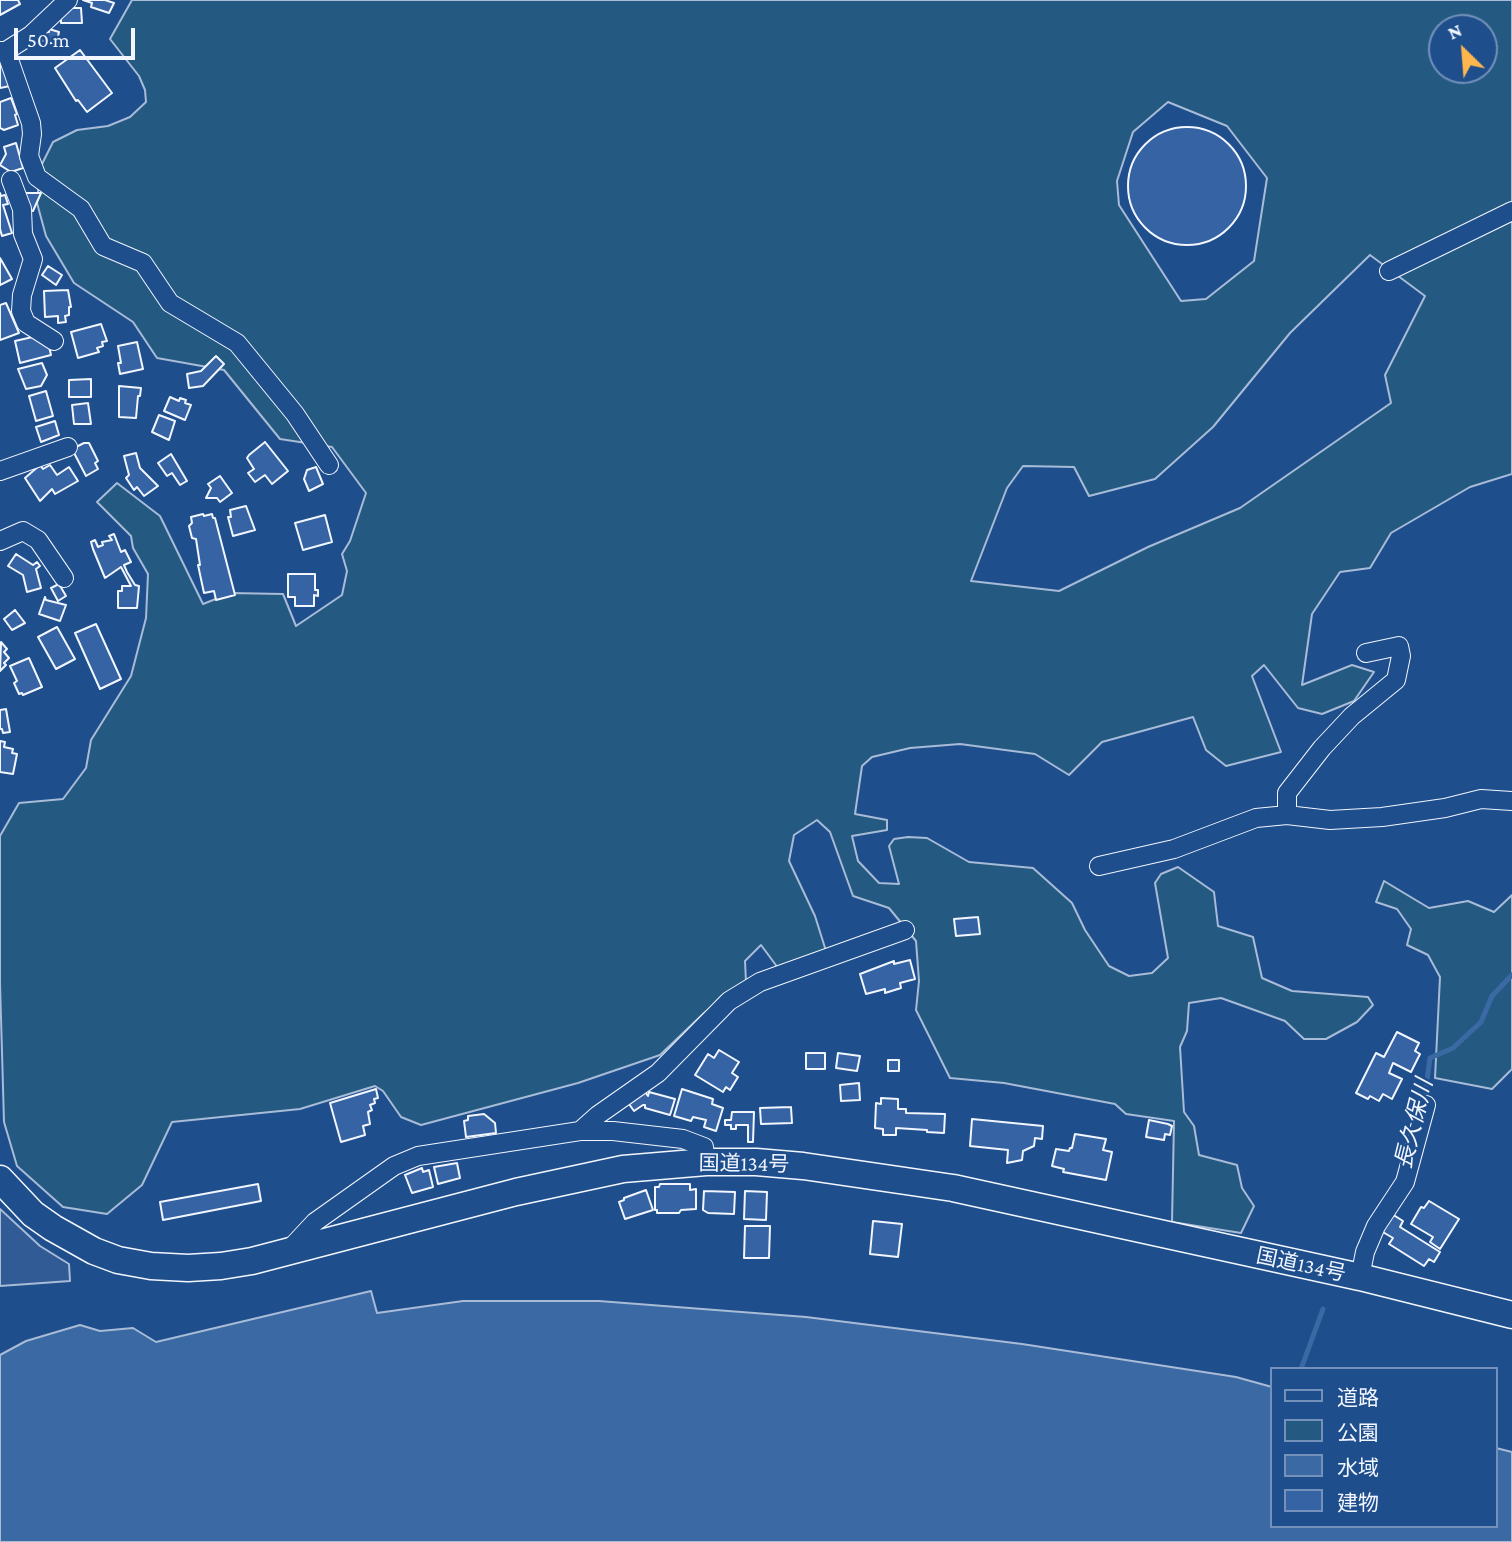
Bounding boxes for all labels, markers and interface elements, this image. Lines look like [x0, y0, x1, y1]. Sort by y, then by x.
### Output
scale bar [18, 14, 138, 58]
north arrow [1428, 14, 1498, 84]
text: N [1444, 19, 1465, 44]
text: 50 m [27, 28, 70, 52]
water label: 長久保川 [1389, 1076, 1439, 1172]
street label: 国道134号 [698, 1151, 790, 1177]
street label: 国道134号 [1254, 1243, 1348, 1287]
legend [1270, 1367, 1498, 1528]
text: 道路 [1337, 1386, 1379, 1410]
text: 公園 [1337, 1421, 1379, 1445]
text: 水域 [1337, 1456, 1379, 1480]
text: 建物 [1337, 1491, 1379, 1515]

